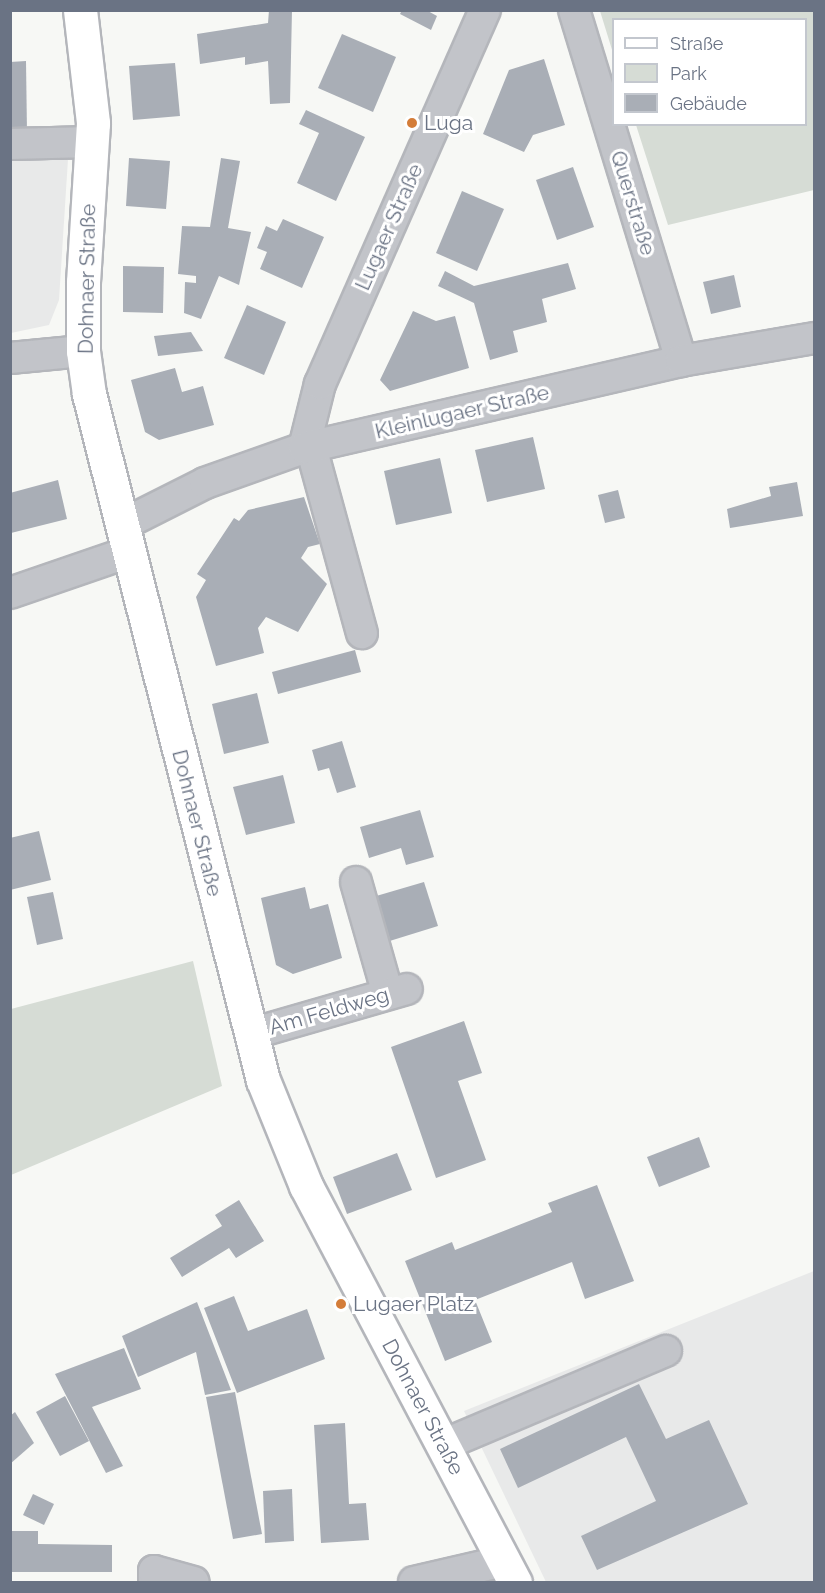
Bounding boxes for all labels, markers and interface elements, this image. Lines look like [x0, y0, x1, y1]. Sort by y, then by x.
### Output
legend [612, 18, 807, 126]
text: Straße [670, 33, 723, 54]
text: Park [670, 63, 707, 84]
text: Gebäude [670, 93, 747, 114]
place label: Luga [424, 110, 473, 136]
marker: Luga [405, 116, 419, 130]
street label: Querstraße [605, 148, 661, 258]
street label: Lugaer Straße [350, 160, 428, 294]
street label: Dohnaer Straße [73, 203, 101, 355]
street label: Kleinlugaer Straße [372, 380, 552, 444]
street label: Dohnaer Straße [167, 747, 227, 899]
street label: Am Feldweg [266, 982, 392, 1040]
place label: Lugaer Platz [353, 1291, 475, 1317]
marker: Lugaer Platz [334, 1297, 348, 1311]
street label: Dohnaer Straße [376, 1335, 470, 1479]

